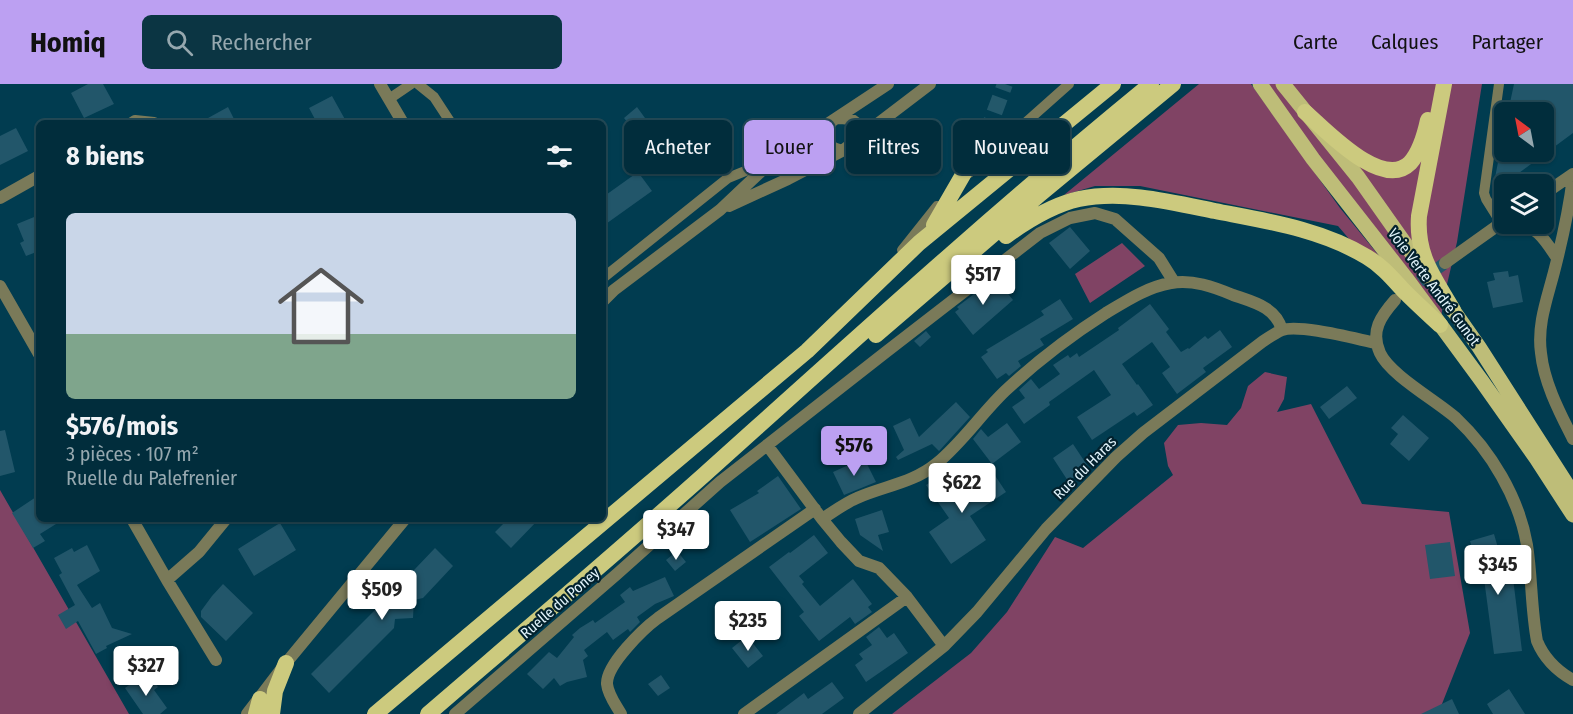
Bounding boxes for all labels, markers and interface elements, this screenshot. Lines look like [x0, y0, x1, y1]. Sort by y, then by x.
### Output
search box [142, 15, 562, 69]
text: Homiq [30, 26, 106, 59]
icon: search [163, 26, 196, 59]
text: Rechercher [211, 29, 312, 56]
text: Carte [1293, 29, 1338, 55]
text: Calques [1371, 29, 1438, 55]
text: Partager [1471, 29, 1543, 55]
north arrow [1494, 102, 1554, 162]
map controls [1494, 102, 1554, 234]
chip: Acheter [624, 120, 732, 174]
chip: Louer [744, 120, 834, 174]
chip: Filtres [846, 120, 941, 174]
chip: Nouveau [953, 120, 1070, 174]
icon: filters [543, 140, 576, 173]
text: 8 biens [66, 141, 144, 172]
button: layers [1494, 174, 1554, 234]
street label: Voie Verte André Gunot [1384, 225, 1484, 349]
icon: home [267, 252, 375, 360]
pin: $517 [947, 255, 1019, 306]
text: $517 [965, 262, 1001, 286]
text: $576/mois [66, 411, 178, 442]
pin: $576 [818, 426, 890, 477]
text: $576 [835, 433, 873, 457]
street label: Rue du Haras [1050, 433, 1120, 503]
text: 3 pièces · 107 m² [66, 442, 199, 466]
pin: $622 [926, 463, 998, 514]
text: Ruelle du Palefrenier [66, 466, 237, 490]
text: $622 [943, 470, 981, 494]
pin: $347 [640, 510, 712, 561]
text: $347 [657, 517, 695, 541]
pin: $345 [1462, 545, 1534, 596]
text: $345 [1478, 552, 1518, 576]
street label: Ruelle du Poney [517, 564, 603, 642]
pin: $509 [346, 570, 418, 621]
text: $509 [362, 577, 402, 601]
pin: $235 [712, 601, 784, 652]
text: $235 [729, 608, 767, 632]
pin: $327 [110, 646, 182, 697]
text: $327 [128, 653, 164, 677]

